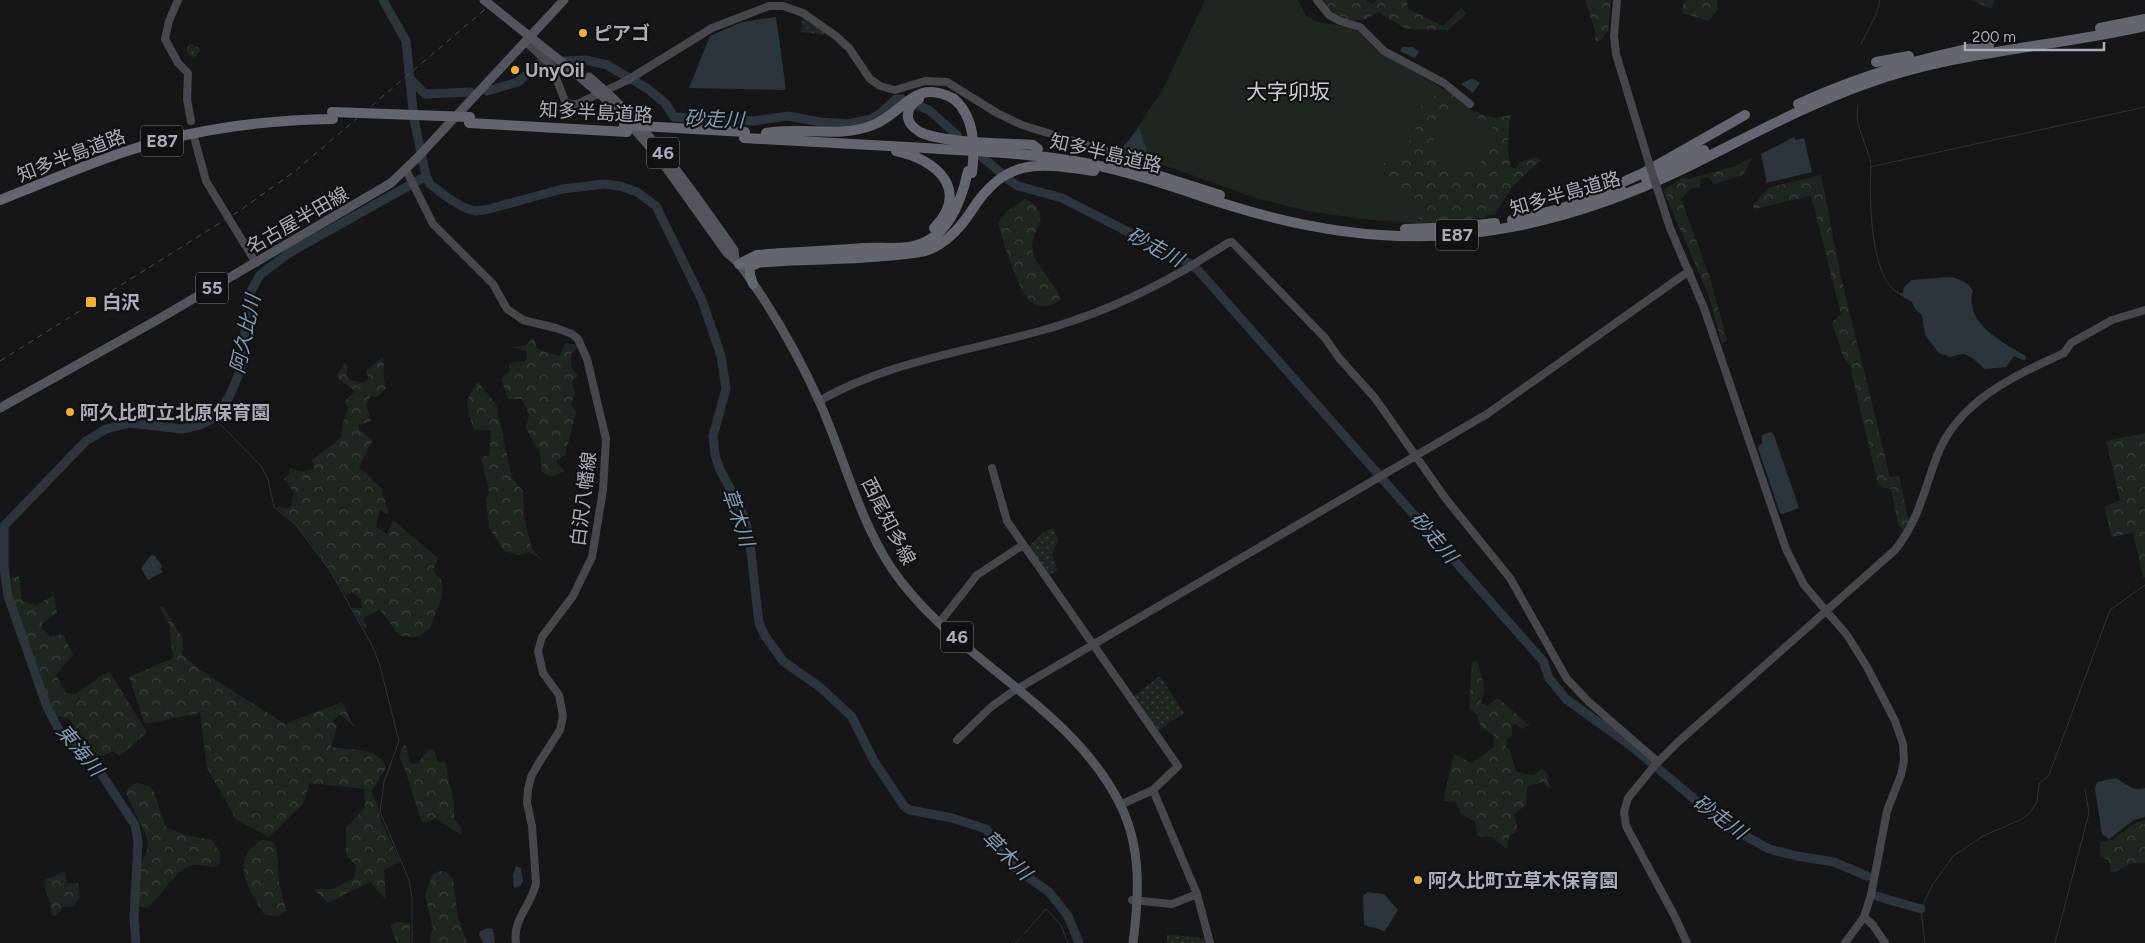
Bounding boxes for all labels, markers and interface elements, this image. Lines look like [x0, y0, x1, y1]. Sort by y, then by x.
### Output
scale bar [1965, 20, 2104, 52]
place label: ピアゴ [593, 22, 650, 45]
marker: ピアゴ [577, 27, 589, 39]
text: 200 m [1972, 28, 2016, 46]
place label: UnyOil [525, 59, 584, 82]
marker: UnyOil [509, 64, 521, 76]
district label: 大字卯坂 [1246, 79, 1330, 104]
street label: 知多半島道路 [538, 98, 654, 127]
water label: 砂走川 [684, 106, 746, 132]
street label: 知多半島道路 [14, 124, 129, 187]
road number: E87 [141, 125, 183, 156]
street label: 知多半島道路 [1048, 129, 1164, 178]
road number: 46 [647, 138, 679, 168]
street label: 知多半島道路 [1507, 167, 1623, 220]
street label: 名古屋半田線 [242, 182, 352, 259]
road number: E87 [1436, 220, 1478, 250]
water label: 砂走川 [1123, 222, 1189, 273]
road number: 55 [196, 272, 228, 304]
water label: 阿久比川 [225, 290, 265, 376]
place label: 白沢 [102, 291, 140, 314]
marker: 白沢 [84, 295, 98, 309]
place label: 阿久比町立北原保育園 [80, 401, 270, 424]
marker: 阿久比町立北原保育園 [64, 406, 76, 418]
street label: 白沢八幡線 [566, 451, 601, 548]
street label: 西尾知多線 [857, 474, 920, 569]
water label: 草木川 [717, 485, 760, 551]
water label: 砂走川 [1405, 506, 1464, 569]
road number: 46 [941, 622, 973, 652]
water label: 東海川 [52, 719, 110, 782]
water label: 砂走川 [1689, 790, 1753, 846]
water label: 草木川 [977, 825, 1038, 886]
place label: 阿久比町立草木保育園 [1428, 869, 1618, 892]
marker: 阿久比町立草木保育園 [1412, 874, 1424, 886]

